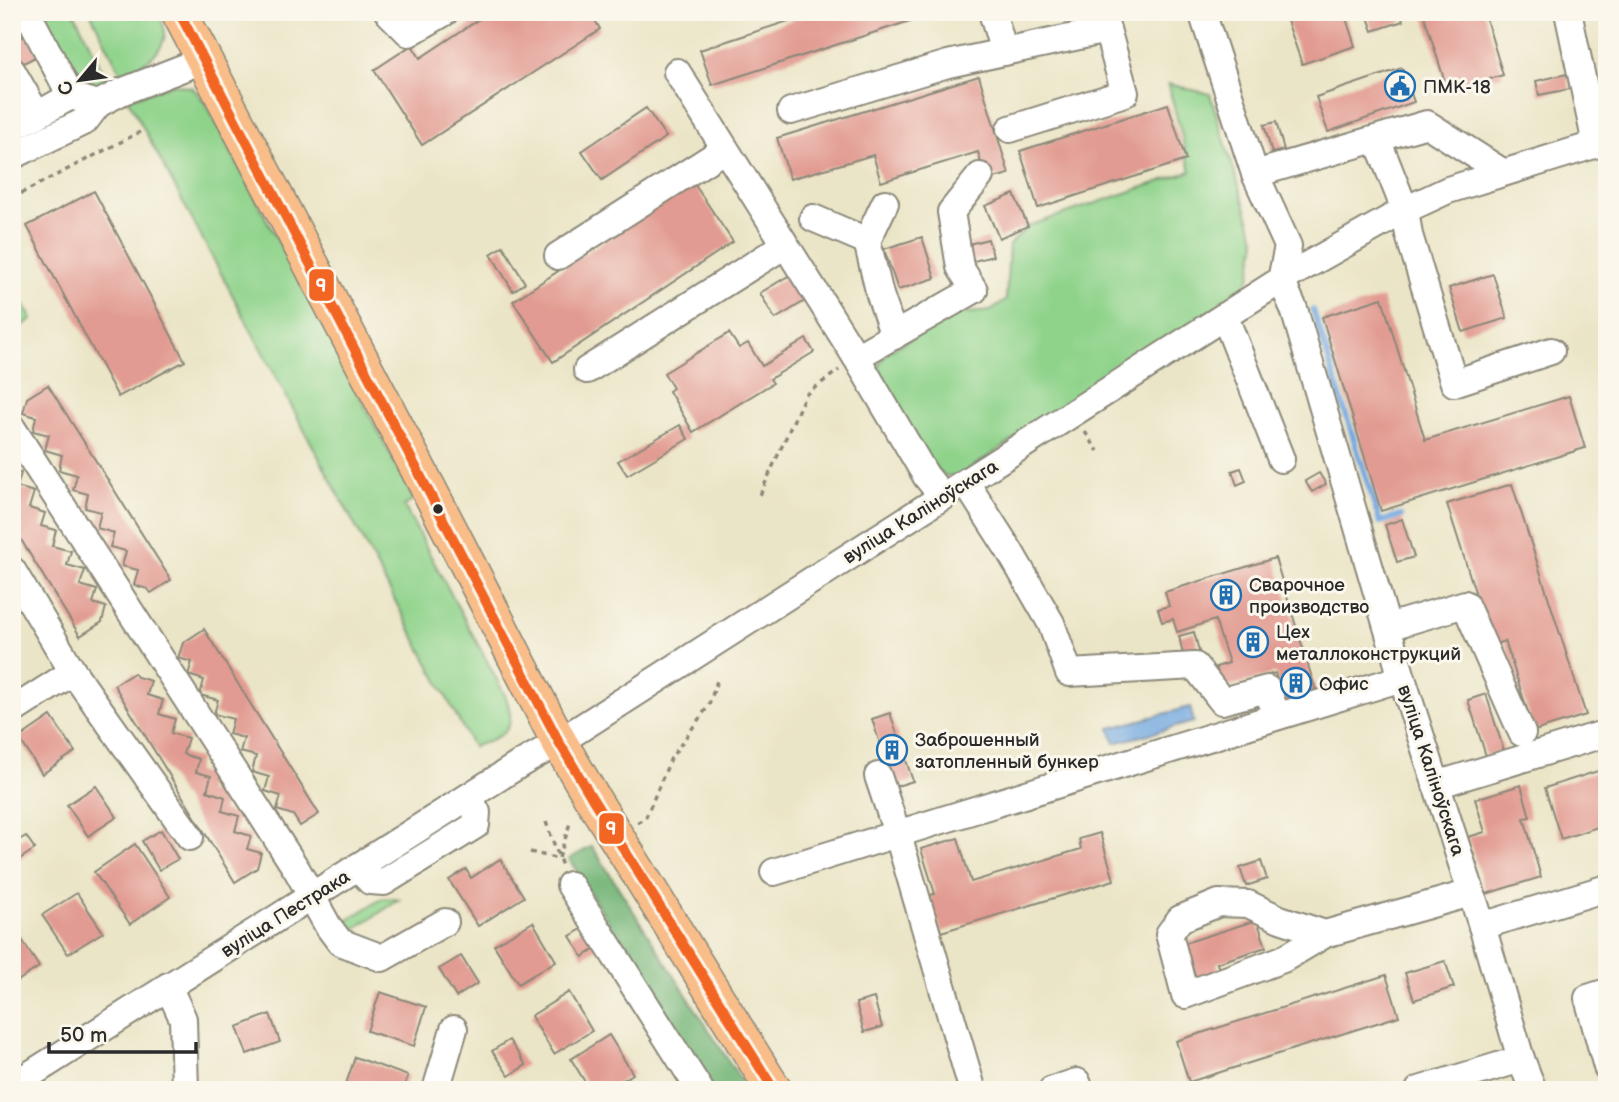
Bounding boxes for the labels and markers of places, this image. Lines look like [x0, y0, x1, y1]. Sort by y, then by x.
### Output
public building icon: ПМК-18 [1383, 69, 1417, 103]
place label: ПМК-18 [1423, 76, 1491, 99]
unlabelled marker [431, 502, 445, 516]
place label: Сварочное производство [1249, 574, 1369, 619]
building icon: Сварочное производство [1209, 578, 1243, 612]
place label: Цех металлоконструкций [1276, 621, 1461, 666]
building icon: Цех металлоконструкций [1236, 625, 1270, 659]
building icon: Офис [1279, 666, 1313, 700]
place label: Офис [1319, 673, 1369, 696]
place label: Заброшенный затопленный бункер [915, 729, 1099, 774]
building icon: Заброшенный затопленный бункер [875, 733, 909, 767]

